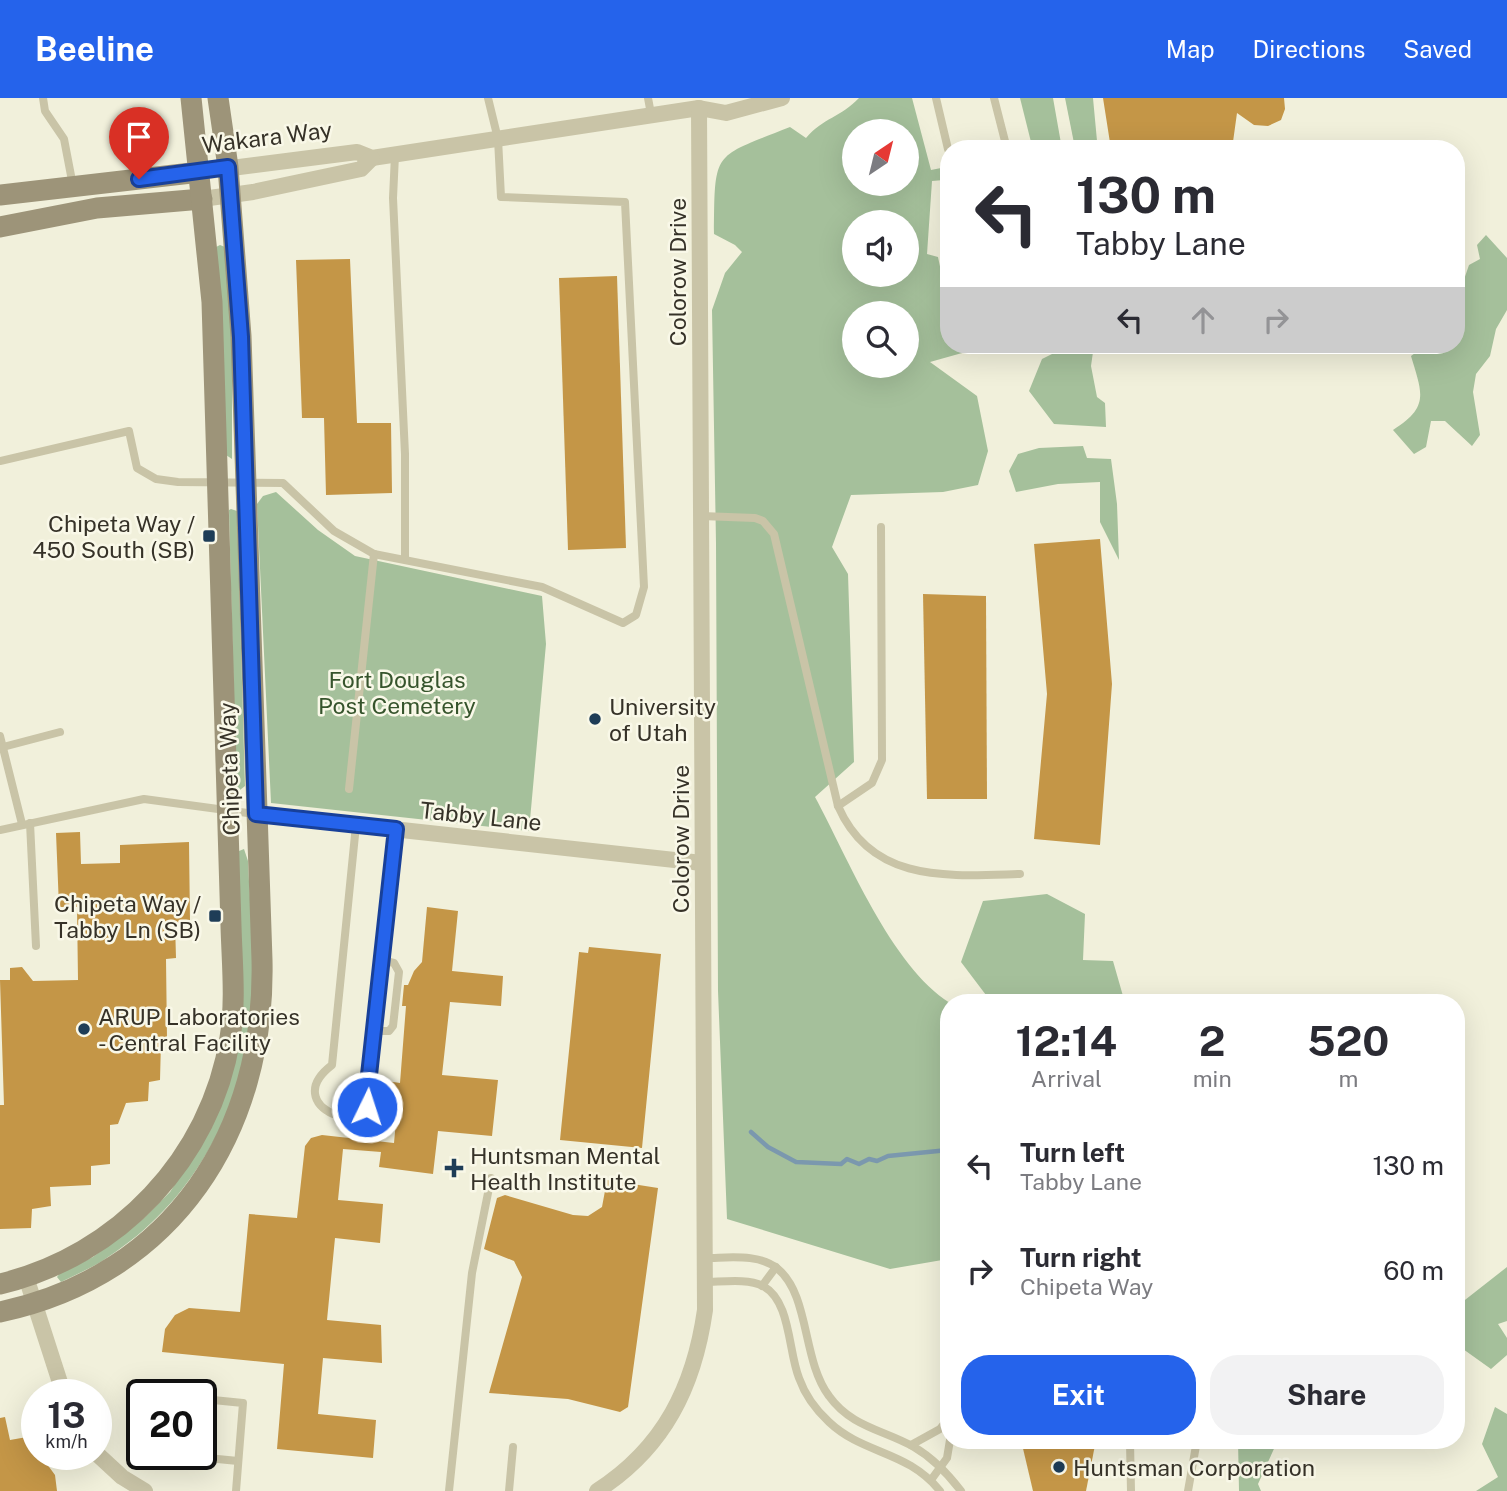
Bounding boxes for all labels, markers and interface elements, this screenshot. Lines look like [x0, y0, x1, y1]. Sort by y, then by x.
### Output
text: Beeline [35, 30, 154, 68]
text: Map [1166, 35, 1215, 63]
text: Directions [1253, 35, 1365, 63]
text: Saved [1403, 35, 1472, 63]
pin [109, 107, 169, 179]
street label: Wakara Way [200, 116, 334, 158]
icon: arrive [120, 118, 158, 156]
north arrow [842, 119, 919, 196]
map controls [842, 119, 919, 378]
text: 130 m [1076, 166, 1216, 224]
icon: left [961, 168, 1052, 259]
street label: Colorow Drive [664, 198, 691, 346]
button: sound [842, 210, 919, 287]
text: Tabby Lane [1076, 225, 1246, 262]
button: search [842, 301, 919, 378]
icon: left [1111, 301, 1149, 339]
icon: ahead [1184, 301, 1222, 339]
icon: right [1257, 301, 1295, 339]
place label: Chipeta Way / 450 South (SB) [32, 510, 195, 563]
marker: Chipeta Way / 450 South (SB) [201, 528, 217, 544]
park label: Fort Douglas Post Cemetery [318, 666, 476, 719]
place label: University of Utah [609, 693, 716, 746]
street label: Chipeta Way [213, 702, 245, 836]
marker: University of Utah [587, 711, 603, 727]
street label: Colorow Drive [667, 765, 694, 913]
street label: Tabby Lane [419, 796, 543, 836]
place label: Chipeta Way / Tabby Ln (SB) [54, 890, 201, 943]
marker: Chipeta Way / Tabby Ln (SB) [207, 908, 223, 924]
place label: ARUP Laboratories - Central Facility [98, 1003, 300, 1056]
text: 12:14 [1016, 1016, 1117, 1065]
text: 2 [1199, 1016, 1226, 1065]
text: 520 [1307, 1016, 1389, 1065]
marker: ARUP Laboratories - Central Facility [76, 1021, 92, 1037]
text: Arrival [1031, 1065, 1102, 1092]
text: min [1193, 1065, 1232, 1092]
text: m [1338, 1065, 1358, 1092]
position arrow [330, 1070, 404, 1144]
text: Turn left [1020, 1137, 1125, 1168]
place label: Huntsman Mental Health Institute [470, 1142, 660, 1195]
icon: left [961, 1147, 999, 1185]
text: 130 m [1372, 1150, 1444, 1181]
marker: Huntsman Mental Health Institute [444, 1158, 464, 1178]
text: Tabby Lane [1020, 1168, 1142, 1195]
text: Turn right [1020, 1242, 1142, 1273]
icon: right [961, 1252, 999, 1290]
text: 60 m [1383, 1255, 1444, 1286]
text: Chipeta Way [1020, 1273, 1153, 1300]
button: Exit [961, 1355, 1196, 1435]
button: Share [1210, 1355, 1444, 1435]
speed limit sign: 20 [126, 1379, 217, 1470]
text: 13 [47, 1395, 86, 1436]
text: km/h [45, 1431, 88, 1452]
place label: Huntsman Corporation [1073, 1454, 1315, 1481]
marker: Huntsman Corporation [1051, 1459, 1067, 1475]

